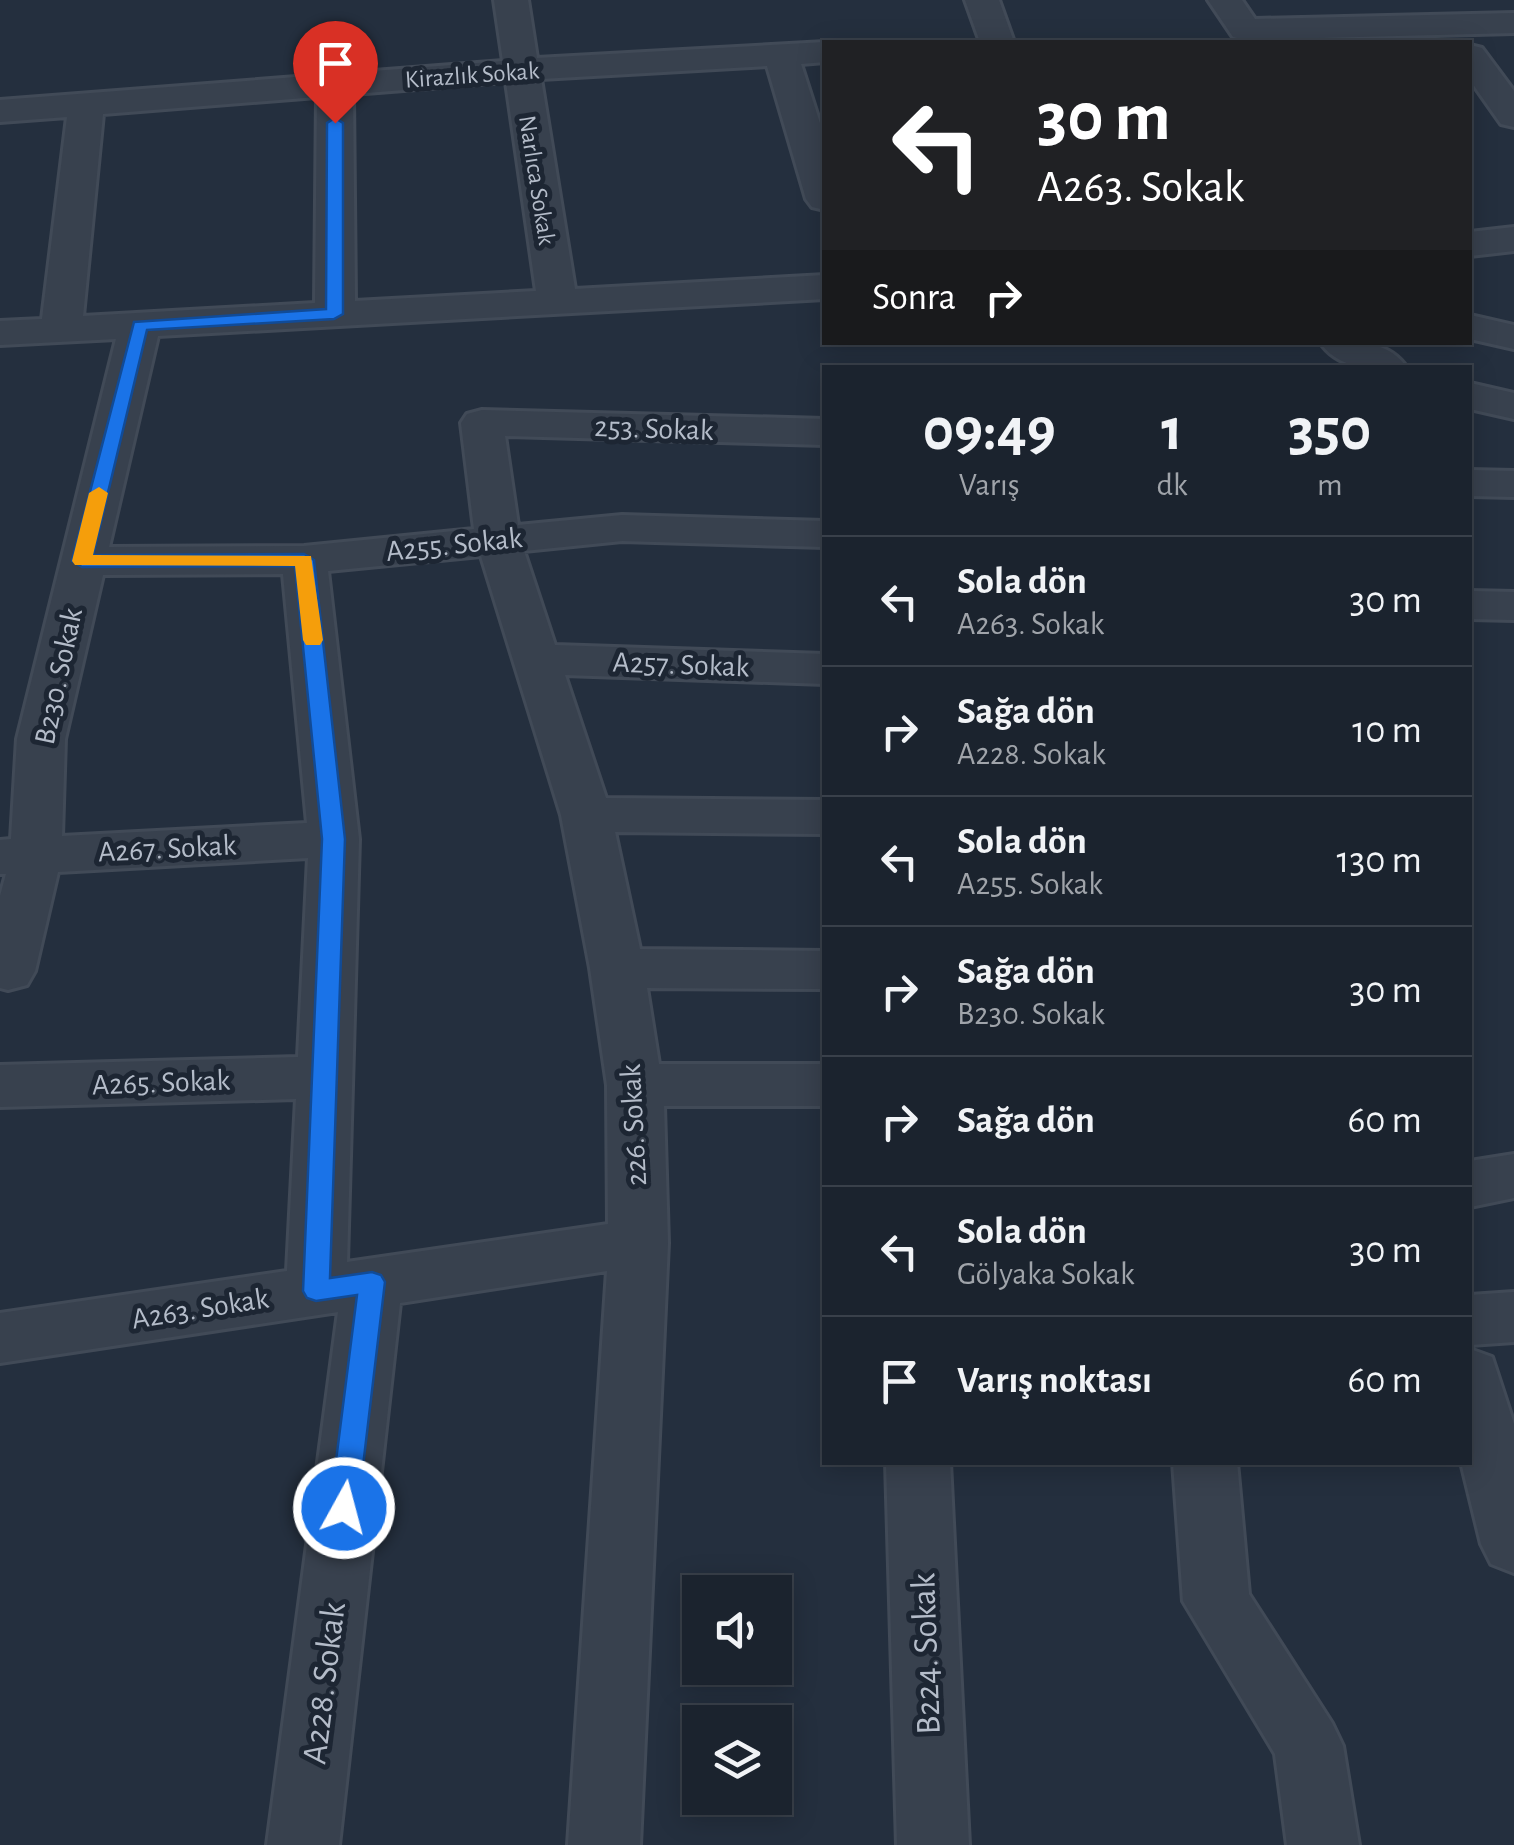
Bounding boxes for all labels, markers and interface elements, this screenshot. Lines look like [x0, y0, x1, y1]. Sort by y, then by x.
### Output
pin [293, 21, 378, 124]
icon: arrive [308, 36, 363, 91]
street label: Kirazlık Sokak [404, 58, 541, 93]
icon: left [872, 80, 1002, 210]
text: 30 m [1037, 83, 1171, 153]
street label: Narlıca Sokak [514, 114, 559, 247]
text: A263. Sokak [1037, 165, 1244, 210]
icon: right [976, 270, 1031, 325]
text: Sonra [872, 279, 956, 317]
text: 09:49 [923, 401, 1056, 461]
text: 1 [1161, 401, 1183, 461]
text: 350 [1288, 401, 1371, 461]
street label: 253. Sokak [594, 412, 714, 446]
text: Varış [959, 469, 1020, 501]
text: dk [1156, 469, 1188, 501]
text: m [1317, 469, 1343, 501]
street label: A255. Sokak [385, 523, 524, 567]
text: Sola dön [957, 563, 1087, 601]
icon: left [872, 574, 927, 629]
text: 30 m [1350, 582, 1422, 620]
street label: B230. Sokak [30, 605, 88, 747]
text: A263. Sokak [957, 608, 1104, 640]
street label: A257. Sokak [612, 648, 750, 682]
text: Sağa dön [957, 693, 1095, 731]
icon: right [872, 704, 927, 759]
text: 10 m [1352, 712, 1422, 750]
text: A228. Sokak [957, 738, 1106, 770]
text: Sola dön [957, 823, 1087, 861]
street label: A267. Sokak [97, 830, 237, 868]
icon: left [872, 834, 927, 889]
text: 130 m [1337, 842, 1422, 880]
text: A255. Sokak [957, 868, 1103, 900]
text: Sağa dön [957, 953, 1095, 991]
icon: right [872, 964, 927, 1019]
text: 30 m [1350, 972, 1422, 1010]
text: B230. Sokak [957, 998, 1105, 1030]
street label: 226. Sokak [616, 1063, 652, 1187]
street label: A265. Sokak [91, 1066, 231, 1100]
icon: right [872, 1094, 927, 1149]
text: Sağa dön [957, 1102, 1095, 1140]
text: 60 m [1347, 1102, 1422, 1140]
text: Sola dön [957, 1213, 1087, 1251]
icon: left [872, 1224, 927, 1279]
text: 30 m [1350, 1232, 1422, 1270]
text: Gölyaka Sokak [957, 1258, 1135, 1290]
street label: A263. Sokak [130, 1283, 271, 1335]
icon: arrive [872, 1354, 927, 1409]
text: Varış noktası [957, 1362, 1152, 1400]
text: 60 m [1347, 1362, 1422, 1400]
position arrow [292, 1456, 396, 1560]
street label: B224. Sokak [906, 1573, 947, 1735]
map controls [682, 1575, 792, 1815]
button: sound [682, 1575, 792, 1685]
street label: A228. Sokak [297, 1600, 352, 1766]
button: layers [682, 1705, 792, 1815]

